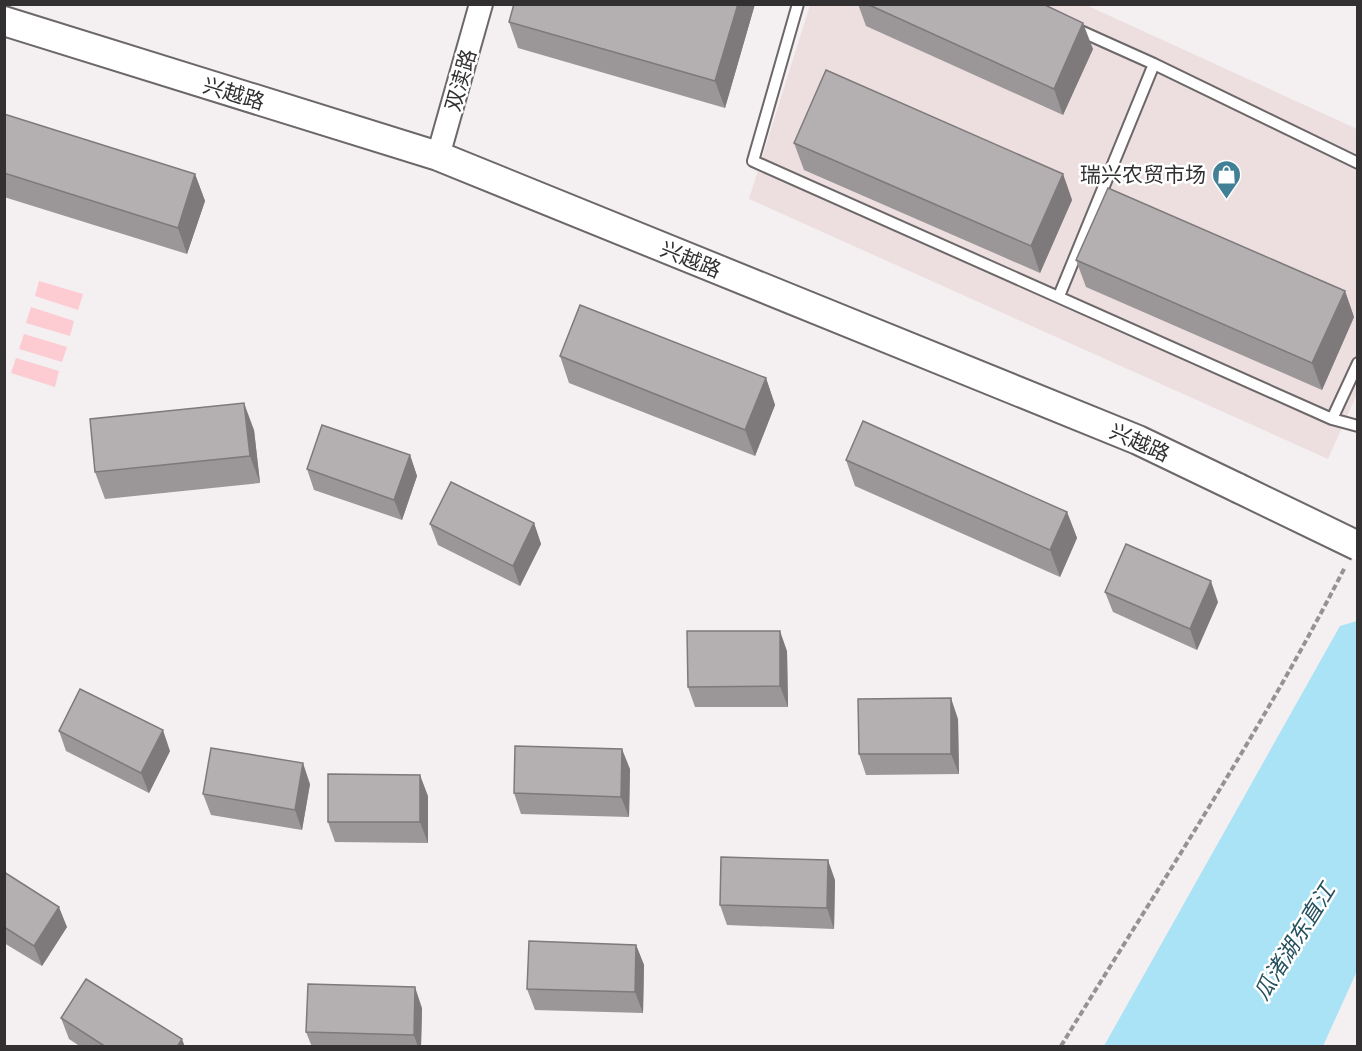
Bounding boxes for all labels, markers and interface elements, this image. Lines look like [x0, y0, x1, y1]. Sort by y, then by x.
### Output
street label: 双渎路 [438, 46, 482, 114]
street label: 兴越路 [200, 70, 268, 116]
shop icon: 瑞兴农贸市场 [1211, 158, 1243, 200]
place label: 瑞兴农贸市场 [1080, 160, 1206, 188]
street label: 兴越路 [657, 234, 725, 284]
street label: 兴越路 [1106, 416, 1174, 468]
water label: 瓜渚湖东直江 [1245, 875, 1342, 1005]

